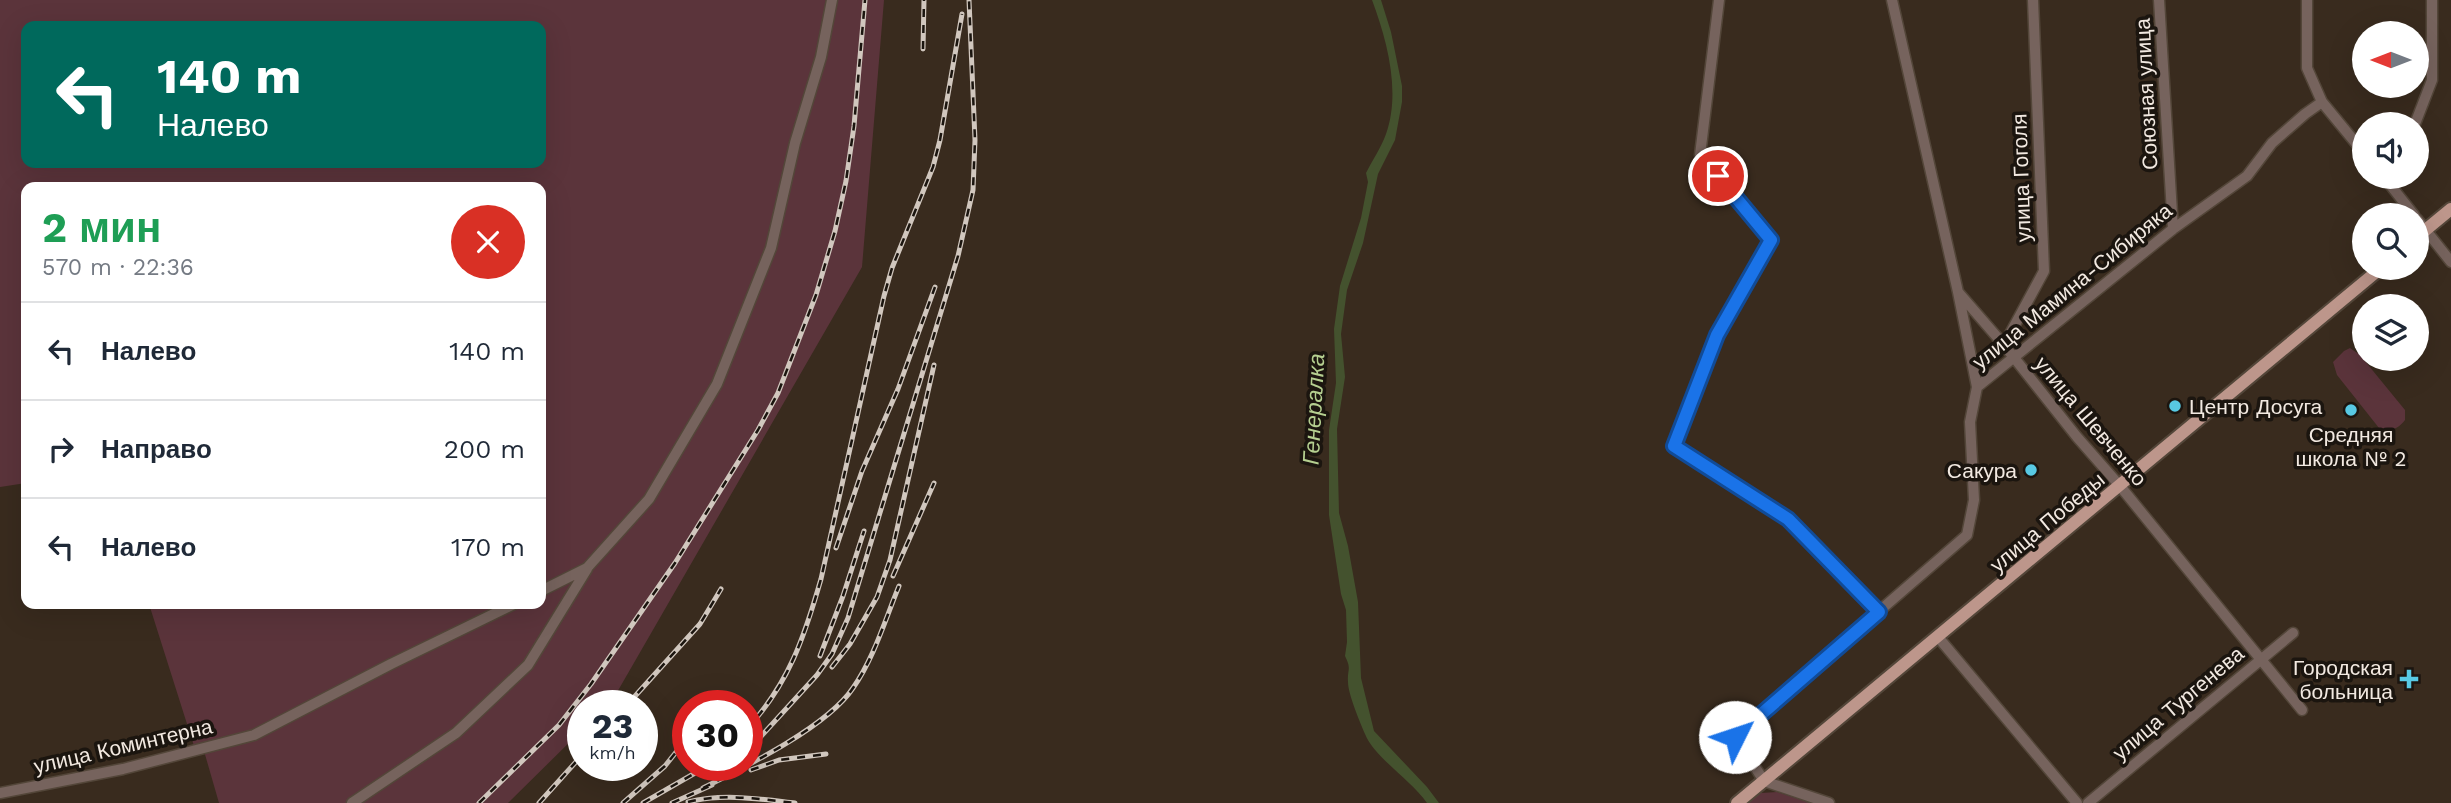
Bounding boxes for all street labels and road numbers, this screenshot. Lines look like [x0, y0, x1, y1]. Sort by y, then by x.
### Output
street label: Союзная улица [2130, 17, 2162, 170]
street label: улица Гоголя [2006, 113, 2036, 243]
street label: улица Мамина-Сибиряка [1967, 198, 2177, 374]
street label: улица Шевченко [2030, 351, 2152, 491]
street label: улица Победы [1985, 467, 2109, 577]
street label: улица Тургенева [2107, 641, 2249, 765]
street label: улица Коминтерна [31, 713, 215, 779]

